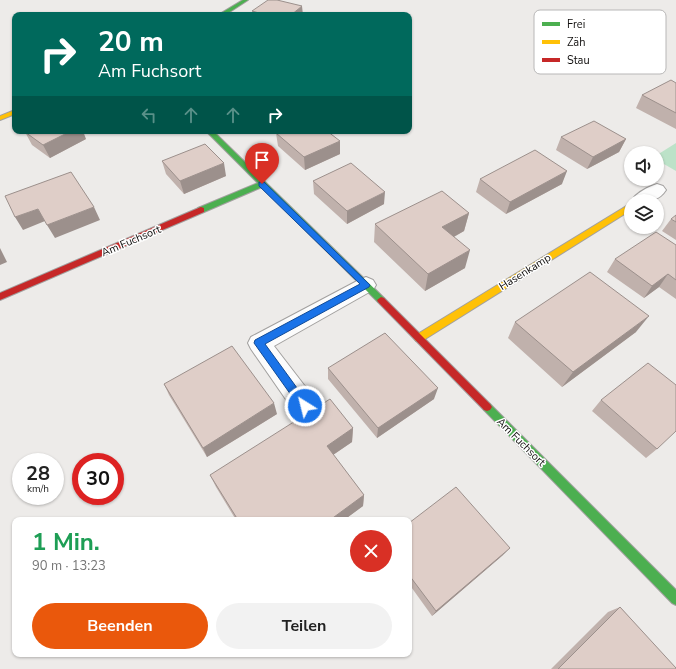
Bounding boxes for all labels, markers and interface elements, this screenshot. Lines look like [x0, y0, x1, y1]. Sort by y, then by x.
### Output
legend [534, 10, 666, 74]
text: Frei [567, 17, 585, 32]
text: 20 m [98, 23, 164, 61]
icon: right [32, 28, 84, 80]
text: Zäh [567, 35, 585, 50]
text: Stau [567, 53, 590, 68]
text: Am Fuchsort [98, 59, 201, 83]
icon: left [138, 104, 160, 126]
icon: ahead [180, 104, 202, 126]
icon: ahead [222, 104, 244, 126]
icon: right [264, 104, 286, 126]
pin [245, 143, 279, 184]
map controls [624, 146, 664, 234]
button: sound [624, 146, 664, 186]
icon: arrive [251, 149, 273, 171]
button: layers [624, 194, 664, 234]
street label: Am Fuchsort [99, 222, 163, 260]
street label: Hasenkamp [496, 250, 554, 294]
position arrow [284, 385, 326, 427]
street label: Am Fuchsort [493, 414, 549, 470]
speed limit sign: 30 [72, 453, 124, 505]
text: 28 [26, 460, 50, 487]
text: km/h [27, 482, 49, 496]
text: 1 Min. [32, 526, 100, 558]
button: close [350, 530, 392, 572]
text: 90 m · 13:23 [32, 557, 106, 575]
button: Beenden [32, 603, 208, 649]
button: Teilen [216, 603, 392, 649]

